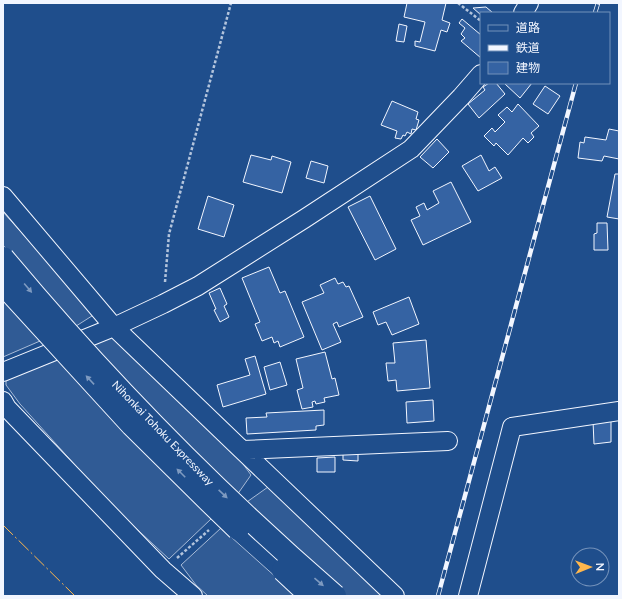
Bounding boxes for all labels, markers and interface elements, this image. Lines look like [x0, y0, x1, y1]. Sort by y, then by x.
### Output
legend [480, 12, 610, 84]
text: 道路 [516, 20, 540, 35]
text: 鉄道 [516, 40, 540, 55]
text: 建物 [516, 60, 540, 75]
one-way arrow [23, 283, 32, 294]
one-way arrow [86, 375, 95, 385]
street label: Nihonkai Tohoku Expressway [110, 378, 217, 488]
one-way arrow [176, 468, 186, 478]
one-way arrow [218, 489, 228, 499]
north arrow [570, 547, 610, 587]
text: N [594, 562, 607, 571]
one-way arrow [314, 578, 324, 587]

